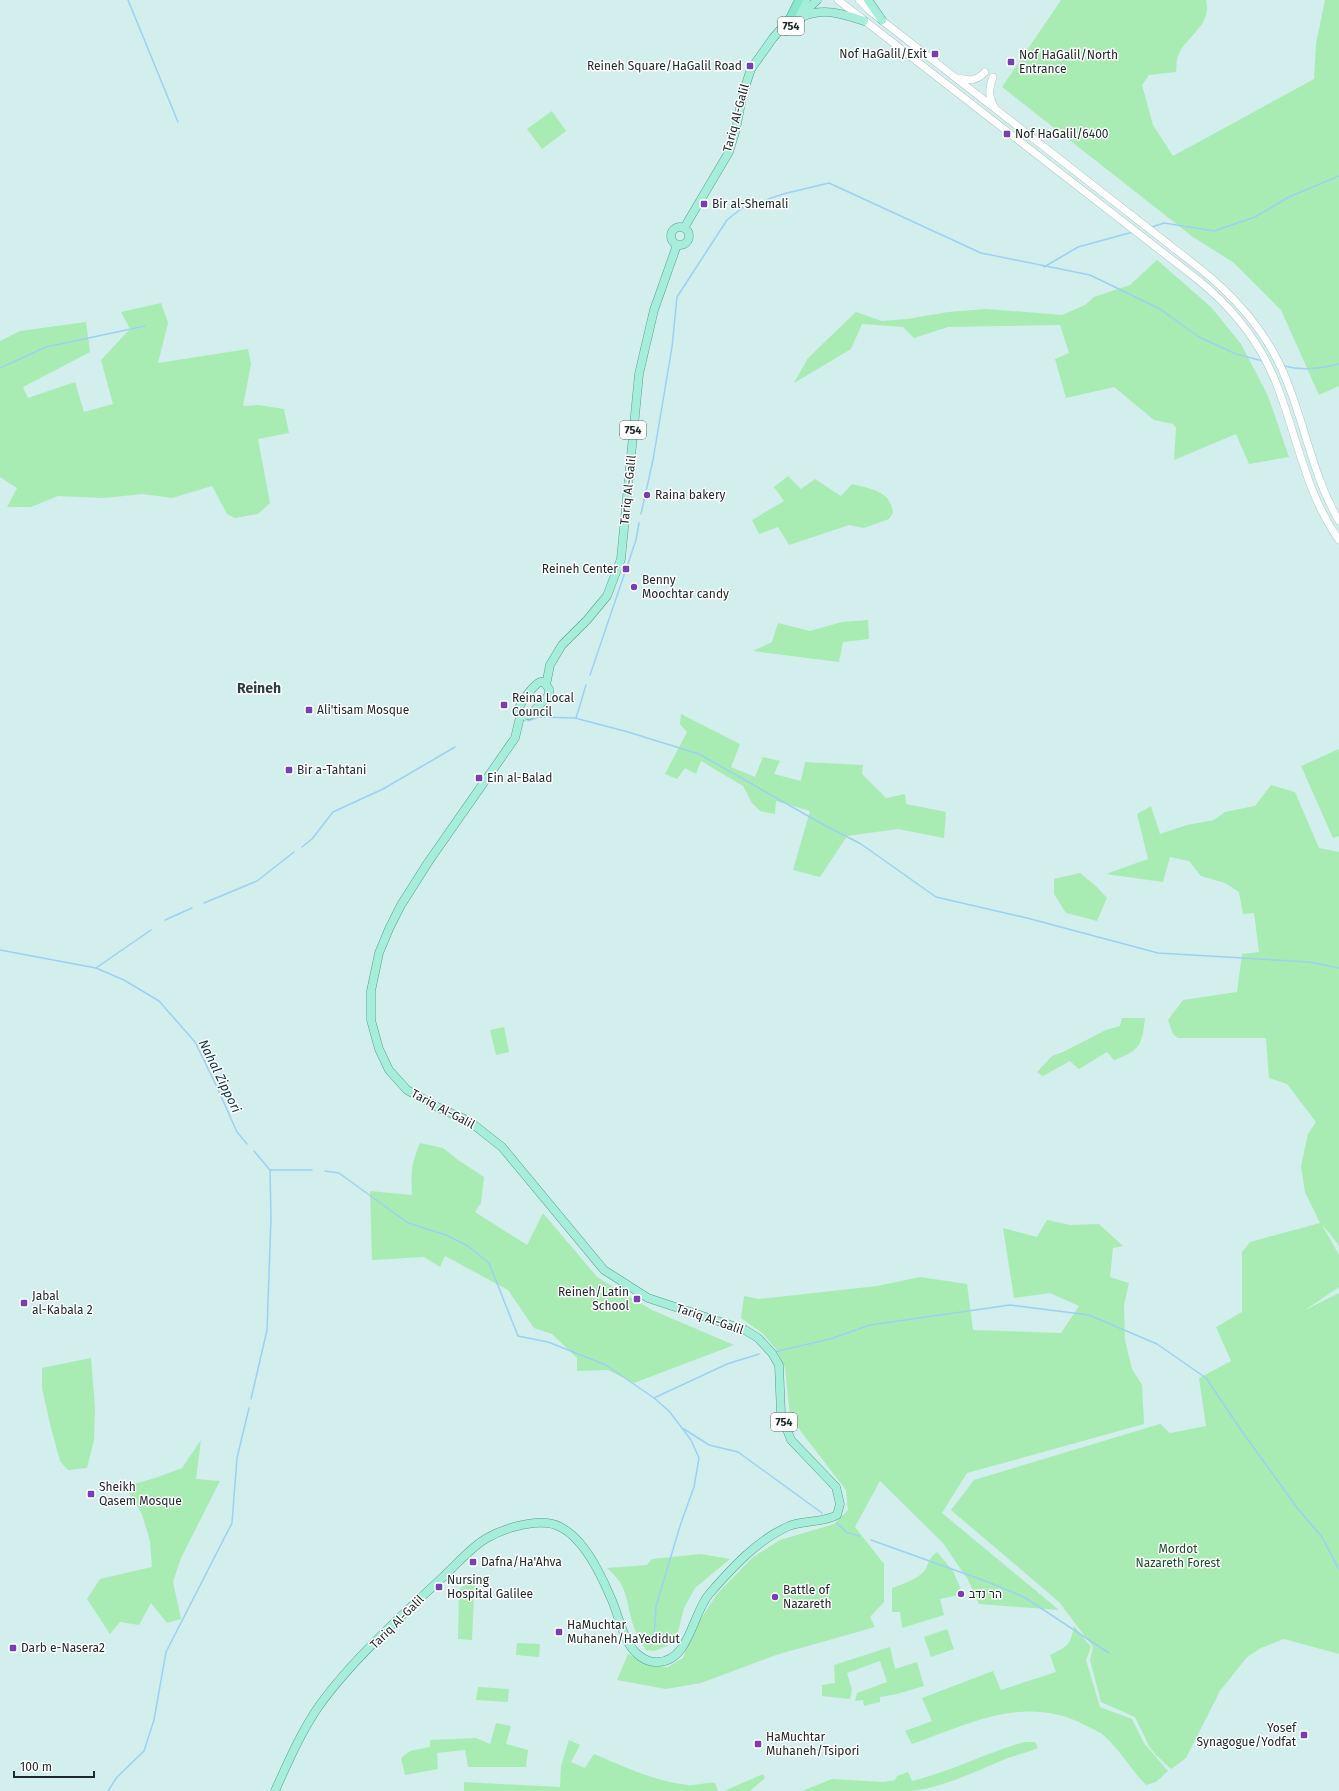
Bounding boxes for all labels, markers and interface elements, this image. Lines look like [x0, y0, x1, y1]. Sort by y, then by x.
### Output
road number: 754 [778, 17, 804, 35]
place label: Nof HaGalil/Exit [839, 47, 928, 61]
place label: Nof HaGalil/North Entrance [1019, 48, 1118, 76]
marker: Nof HaGalil/Exit [930, 49, 940, 59]
marker: Nof HaGalil/North Entrance [1006, 57, 1016, 67]
place label: Reineh Square/HaGalil Road [587, 59, 742, 73]
marker: Reineh Square/HaGalil Road [745, 61, 755, 71]
street label: Tariq Al-Galil [720, 82, 752, 154]
place label: Nof HaGalil/6400 [1015, 127, 1109, 141]
marker: Nof HaGalil/6400 [1002, 129, 1012, 139]
place label: Bir al-Shemali [712, 197, 788, 211]
marker: Bir al-Shemali [699, 199, 709, 209]
road number: 754 [620, 421, 646, 439]
street label: Tariq Al-Galil [617, 454, 639, 526]
place label: Raina bakery [655, 488, 726, 502]
marker: Raina bakery [642, 490, 652, 500]
place label: Reineh Center [542, 562, 618, 576]
marker: Reineh Center [621, 564, 631, 574]
place label: Benny Moochtar candy [642, 573, 729, 601]
marker: Benny Moochtar candy [629, 582, 639, 592]
district label: Reineh [237, 680, 281, 697]
place label: Reina Local Council [512, 691, 574, 719]
marker: Reina Local Council [499, 700, 509, 710]
place label: Ali'tisam Mosque [317, 703, 409, 717]
marker: Ali'tisam Mosque [304, 705, 314, 715]
place label: Bir a-Tahtani [297, 763, 367, 777]
marker: Bir a-Tahtani [284, 765, 294, 775]
place label: Ein al-Balad [487, 771, 553, 785]
marker: Ein al-Balad [474, 773, 484, 783]
water label: Nahal Zippori [196, 1037, 244, 1115]
street label: Tariq Al-Galil [409, 1086, 478, 1132]
place label: Reineh/Latin School [558, 1285, 629, 1313]
place label: Jabal al-Kabala 2 [32, 1289, 93, 1317]
marker: Reineh/Latin School [632, 1294, 642, 1304]
marker: Jabal al-Kabala 2 [19, 1298, 29, 1308]
street label: Tariq Al-Galil [675, 1301, 746, 1337]
road number: 754 [771, 1413, 797, 1431]
place label: Sheikh Qasem Mosque [99, 1480, 182, 1508]
marker: Sheikh Qasem Mosque [86, 1489, 96, 1499]
park label: Mordot Nazareth Forest [1136, 1542, 1221, 1570]
place label: Dafna/Ha'Ahva [481, 1555, 562, 1569]
marker: Dafna/Ha'Ahva [468, 1557, 478, 1567]
place label: Nursing Hospital Galilee [447, 1573, 533, 1601]
marker: Nursing Hospital Galilee [434, 1582, 444, 1592]
place label: Battle of Nazareth [783, 1583, 832, 1611]
place label: הר נדב [969, 1587, 1002, 1601]
marker: הר נדב [956, 1589, 966, 1599]
street label: Tariq Al-Galil [367, 1592, 427, 1652]
marker: Battle of Nazareth [770, 1592, 780, 1602]
place label: HaMuchtar Muhaneh/HaYedidut [567, 1618, 681, 1646]
marker: HaMuchtar Muhaneh/HaYedidut [554, 1627, 564, 1637]
place label: Darb e-Nasera2 [21, 1641, 105, 1655]
marker: Darb e-Nasera2 [8, 1643, 18, 1653]
place label: Yosef Synagogue/Yodfat [1197, 1721, 1297, 1749]
place label: HaMuchtar Muhaneh/Tsipori [766, 1730, 859, 1758]
marker: Yosef Synagogue/Yodfat [1299, 1730, 1309, 1740]
marker: HaMuchtar Muhaneh/Tsipori [753, 1739, 763, 1749]
scale bar [14, 1753, 94, 1779]
text: 100 m [20, 1760, 52, 1774]

